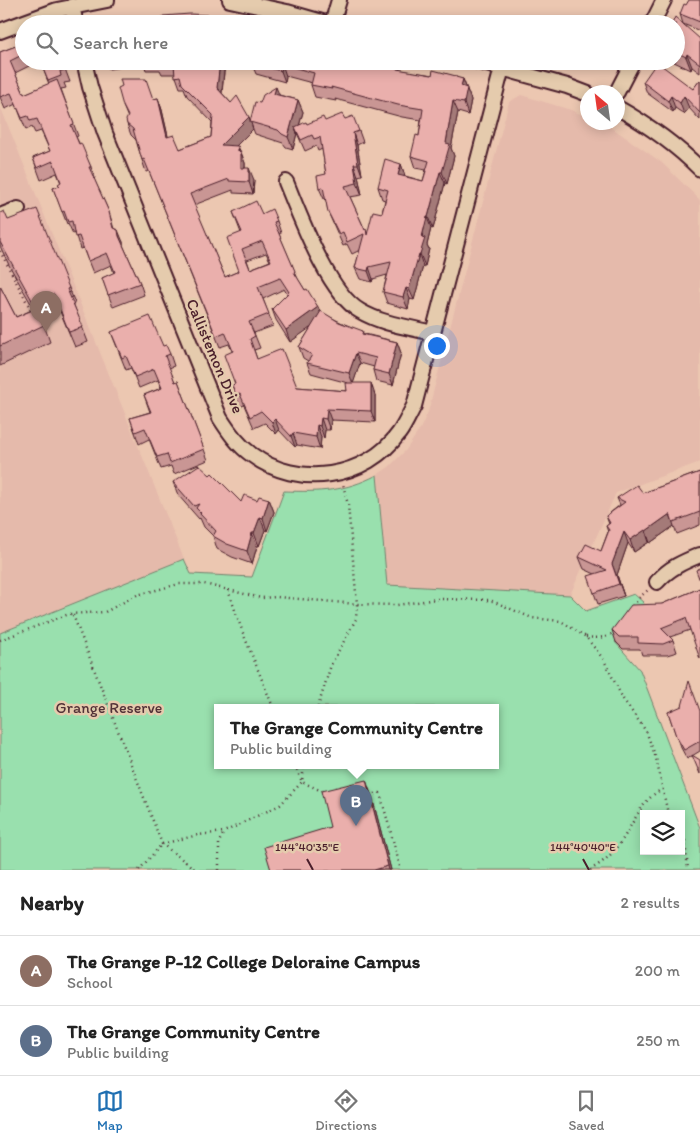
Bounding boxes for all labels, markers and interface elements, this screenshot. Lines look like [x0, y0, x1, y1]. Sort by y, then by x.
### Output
search box [15, 15, 685, 70]
icon: search [33, 29, 61, 57]
text: Search here [73, 31, 168, 54]
north arrow [580, 85, 625, 130]
pin: A [30, 291, 62, 332]
street label: Callistemon Drive [182, 296, 248, 416]
your location [424, 333, 450, 359]
park label: Grange Reserve [56, 698, 162, 717]
popup [214, 704, 499, 769]
text: The Grange Community Centre [230, 716, 483, 739]
text: Public building [230, 739, 332, 758]
pin: B [340, 785, 372, 826]
map controls [640, 810, 685, 855]
button: layers [640, 810, 685, 855]
text: 144°40'35"E [275, 840, 339, 854]
text: 144°40'40"E [550, 840, 616, 854]
text: Nearby [20, 890, 84, 915]
text: 2 results [620, 893, 680, 912]
text: The Grange P-12 College Deloraine Campus [67, 950, 420, 973]
text: A [31, 961, 41, 980]
text: 200 m [635, 961, 680, 980]
text: School [67, 973, 113, 992]
text: The Grange Community Centre [67, 1020, 320, 1043]
text: B [31, 1031, 41, 1050]
text: 250 m [636, 1031, 680, 1050]
text: Public building [67, 1043, 169, 1062]
tab: Map [96, 1087, 124, 1134]
tab: Directions [315, 1087, 377, 1134]
tab: Saved [568, 1087, 604, 1134]

